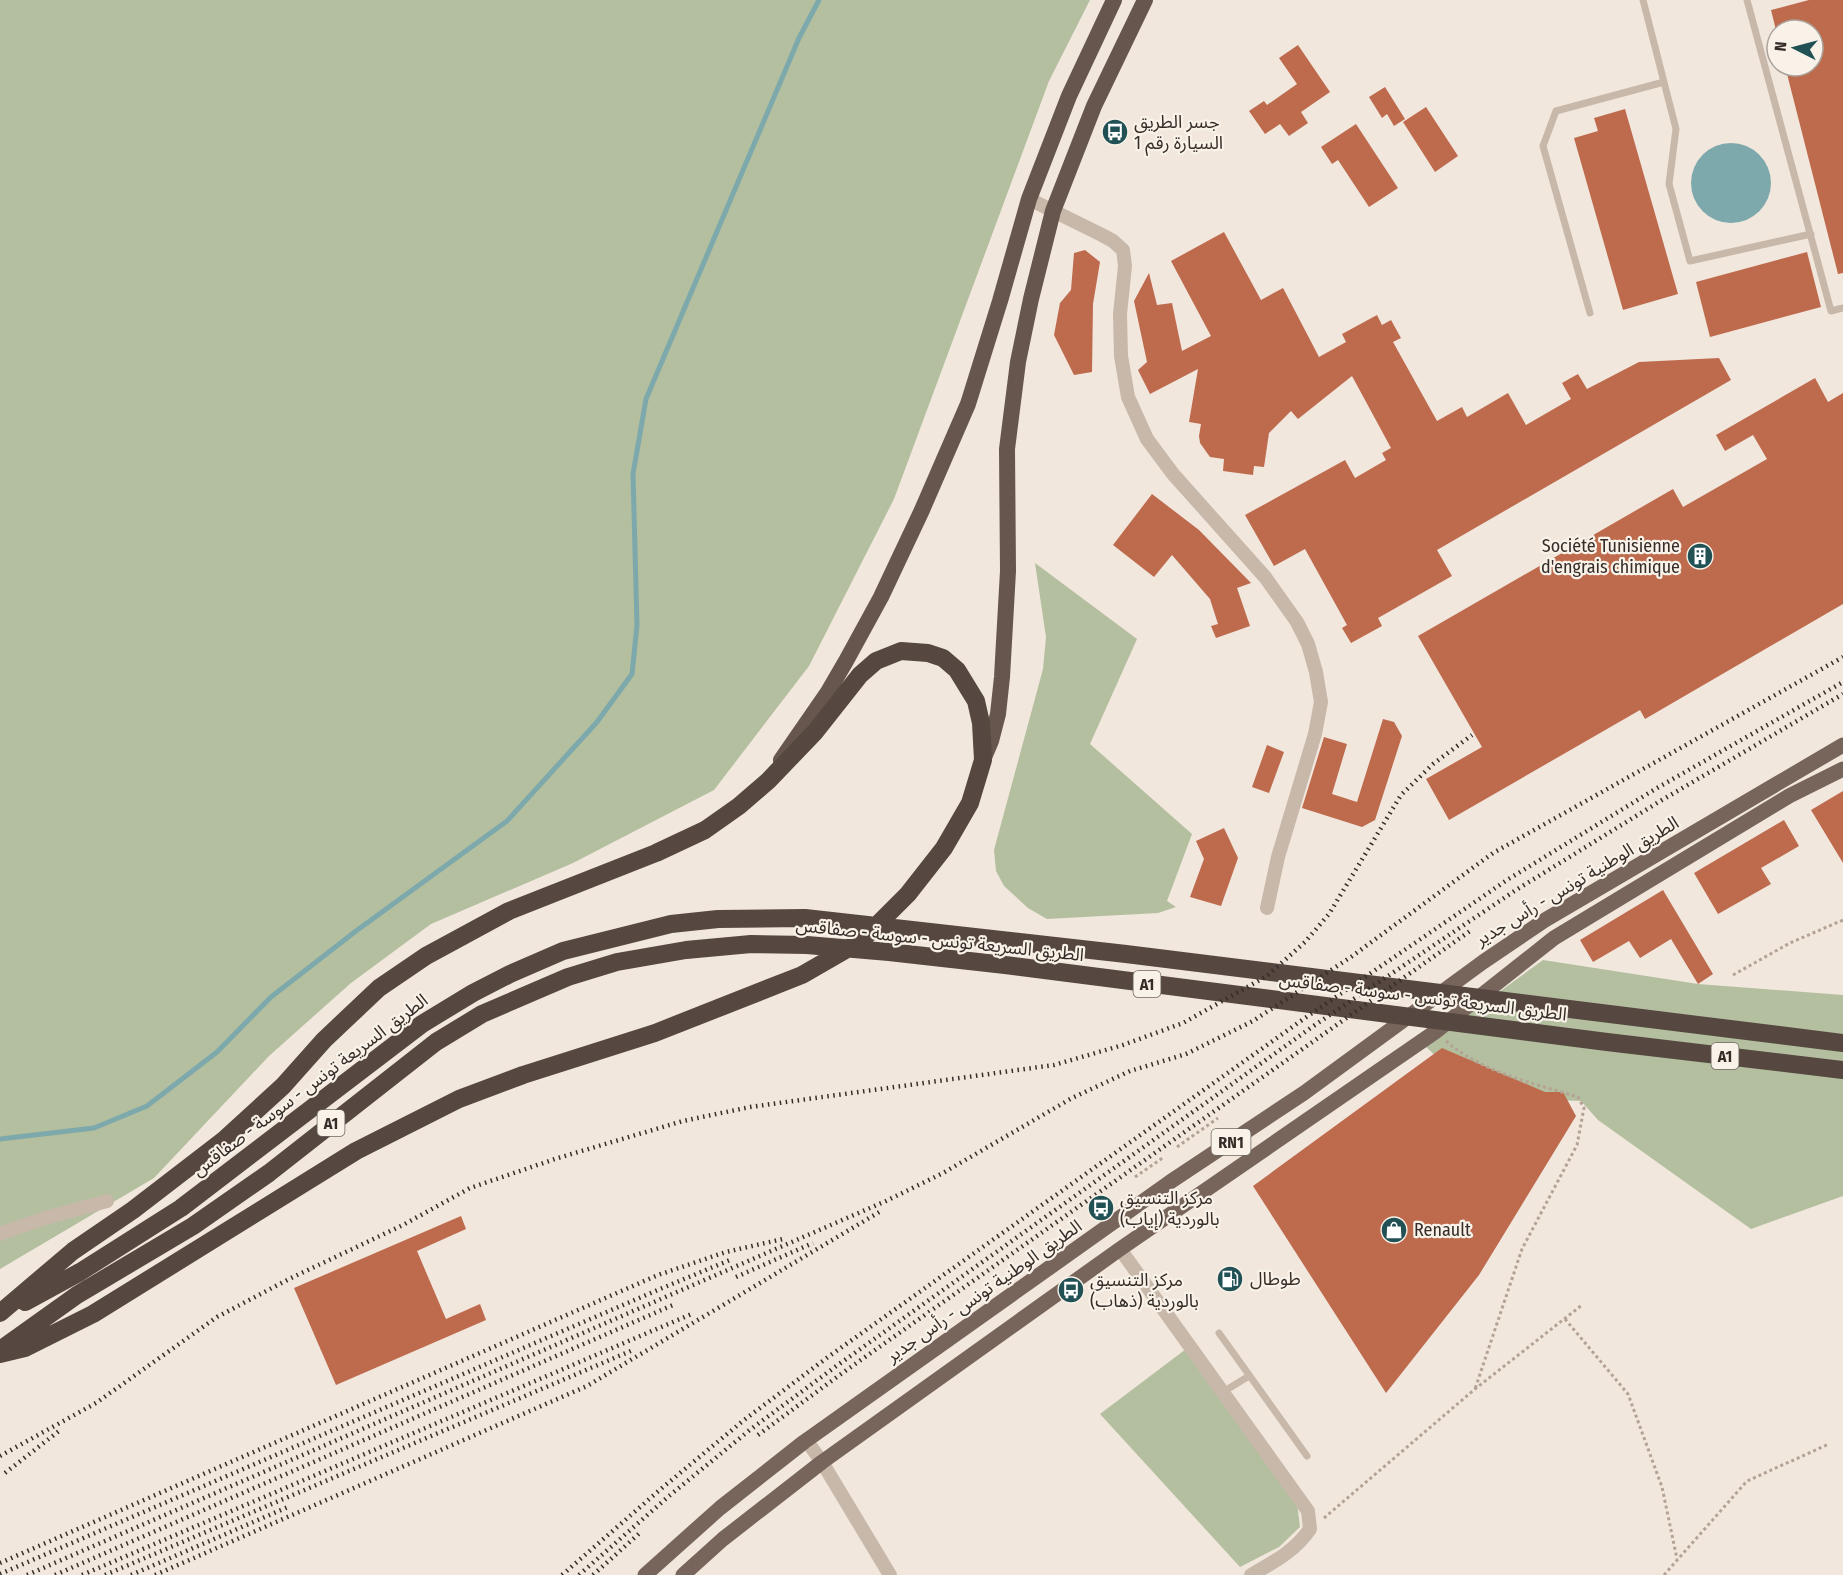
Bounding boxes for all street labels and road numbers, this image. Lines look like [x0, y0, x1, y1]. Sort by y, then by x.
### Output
street label: الطريق الوطنية تونس - رأس جدير [1470, 811, 1683, 951]
street label: الطريق السريعة تونس - سوسة - صفاقس [795, 914, 1085, 966]
street label: الطريق السريعة تونس - سوسة - صفاقس [1278, 968, 1568, 1026]
road number: A1 [1134, 971, 1160, 997]
street label: الطريق السريعة تونس - سوسة - صفاقس [188, 989, 432, 1181]
road number: A1 [1712, 1043, 1738, 1069]
road number: A1 [318, 1110, 344, 1136]
road number: RN1 [1212, 1129, 1250, 1155]
street label: الطريق الوطنية تونس - رأس جدير [881, 1215, 1086, 1368]

